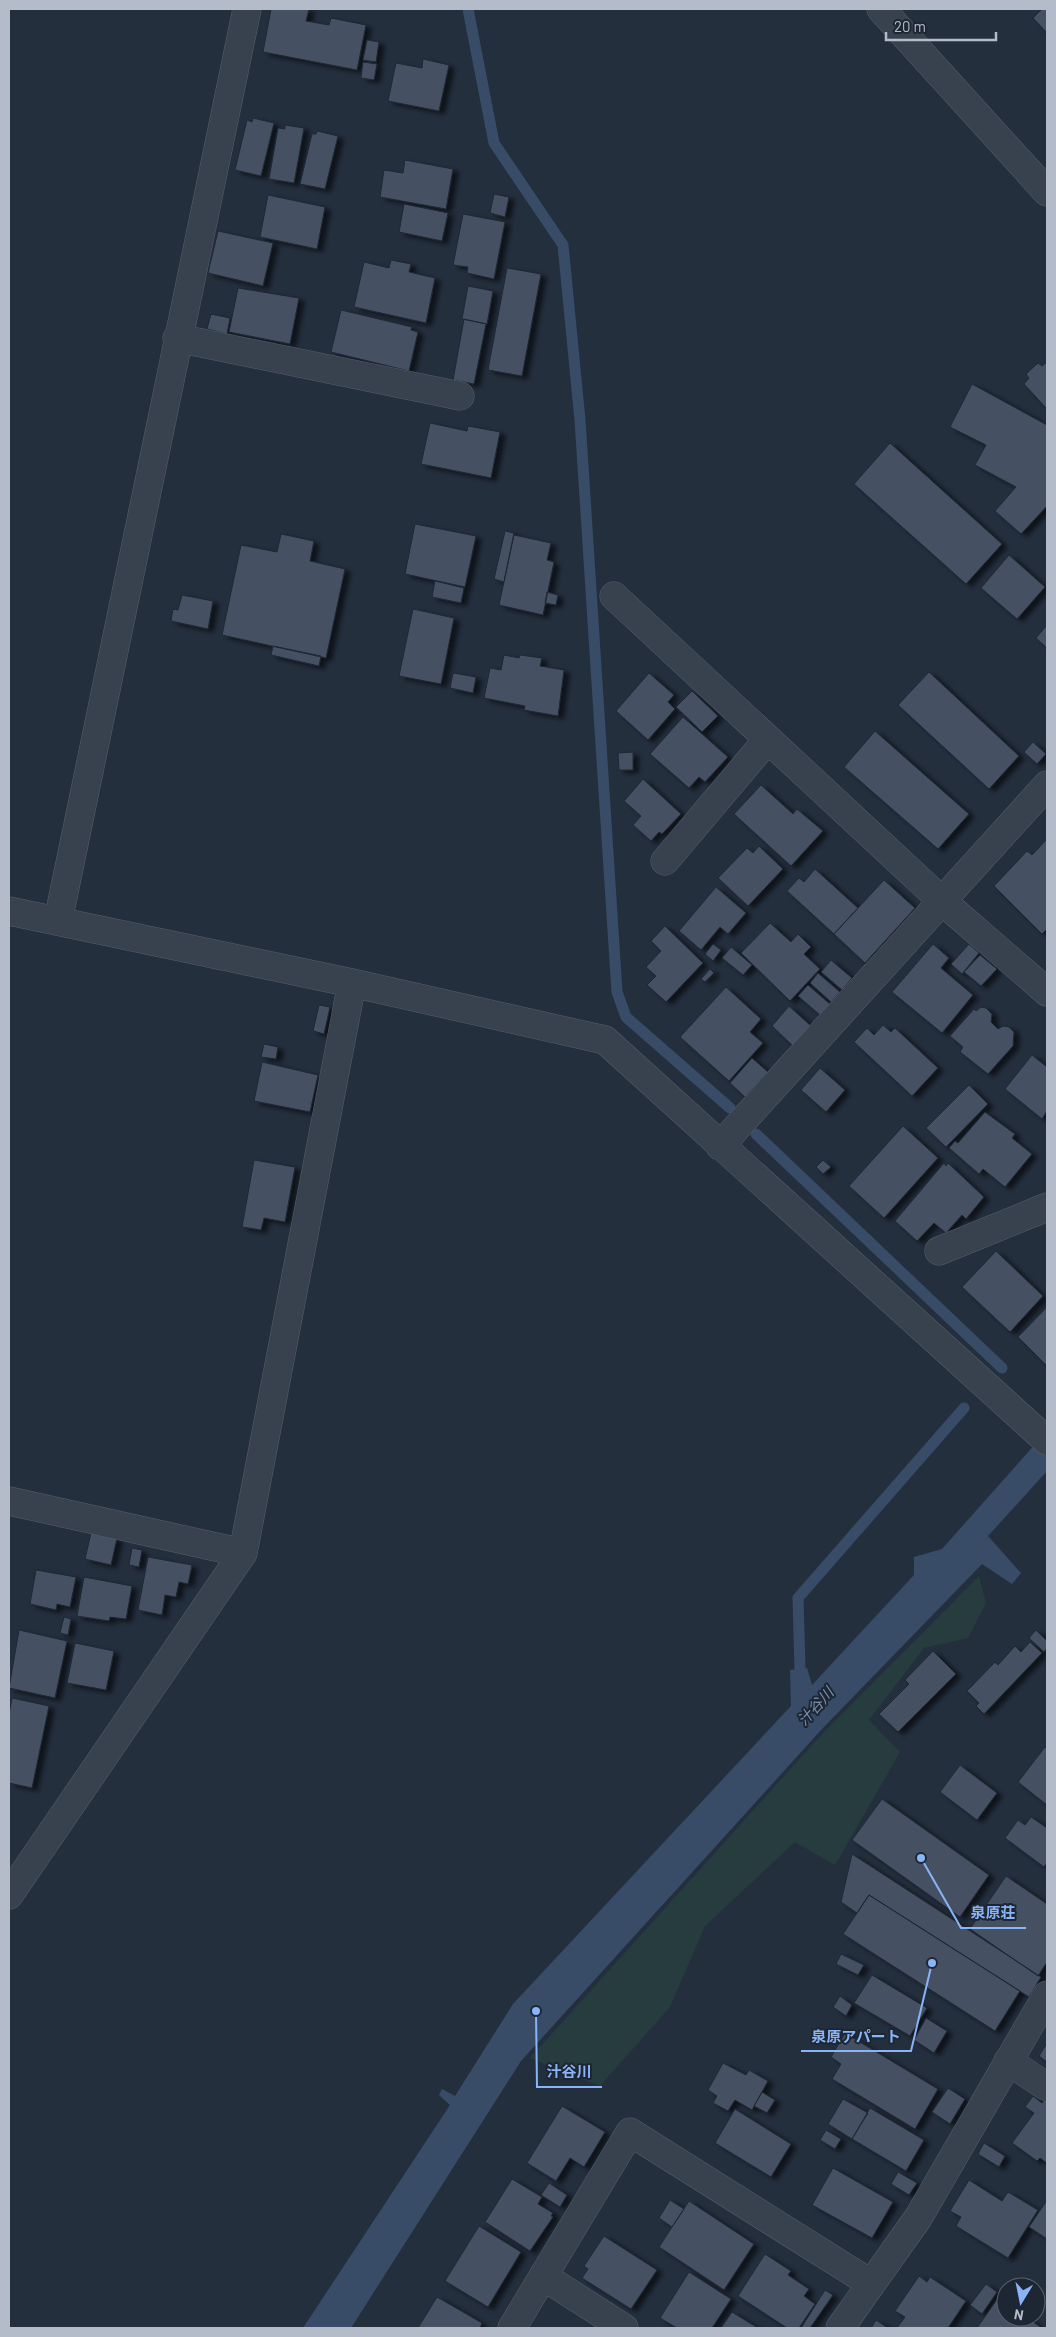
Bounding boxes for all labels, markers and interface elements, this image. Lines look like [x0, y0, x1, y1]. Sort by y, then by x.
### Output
scale bar [886, 10, 996, 42]
text: 20 m [894, 17, 926, 35]
water label: 汁谷川 [793, 1682, 838, 1729]
callout: 泉原荘 [961, 1898, 1026, 1928]
text: 泉原荘 [970, 1903, 1016, 1921]
callout: 泉原アパート [801, 2021, 911, 2051]
text: 泉原アパート [811, 2027, 901, 2045]
callout: 汁谷川 [537, 2057, 602, 2087]
text: 汁谷川 [546, 2062, 592, 2080]
north arrow [996, 2277, 1046, 2327]
text: N [1013, 2306, 1025, 2324]

